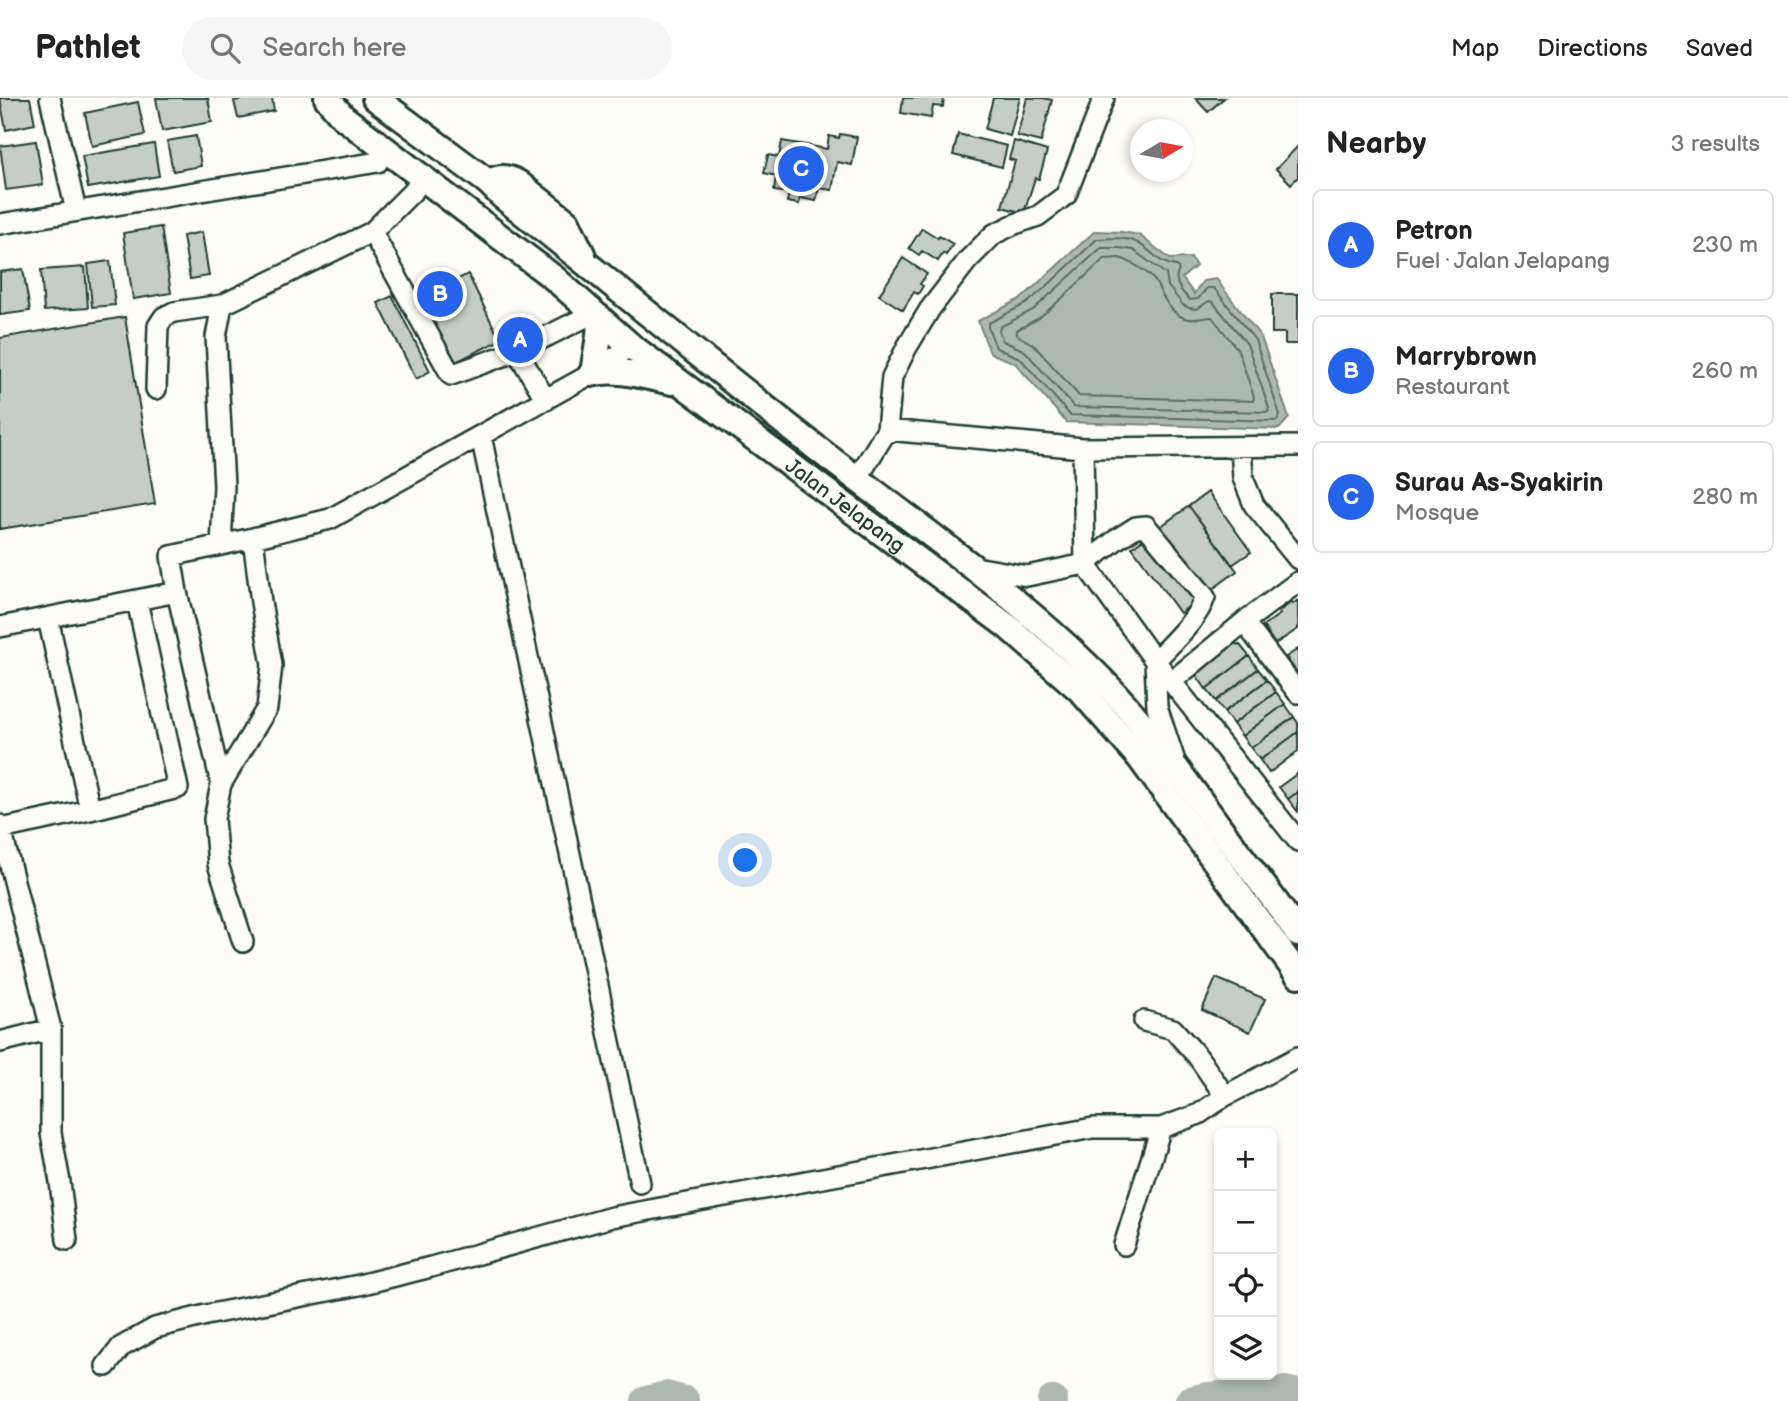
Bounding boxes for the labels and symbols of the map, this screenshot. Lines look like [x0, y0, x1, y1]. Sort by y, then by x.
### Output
north arrow [1130, 119, 1193, 182]
pin: C [778, 143, 824, 195]
pin: B [417, 268, 463, 320]
pin: A [497, 314, 543, 366]
street label: Jalan Jelapang [780, 453, 910, 559]
your location [728, 843, 762, 877]

